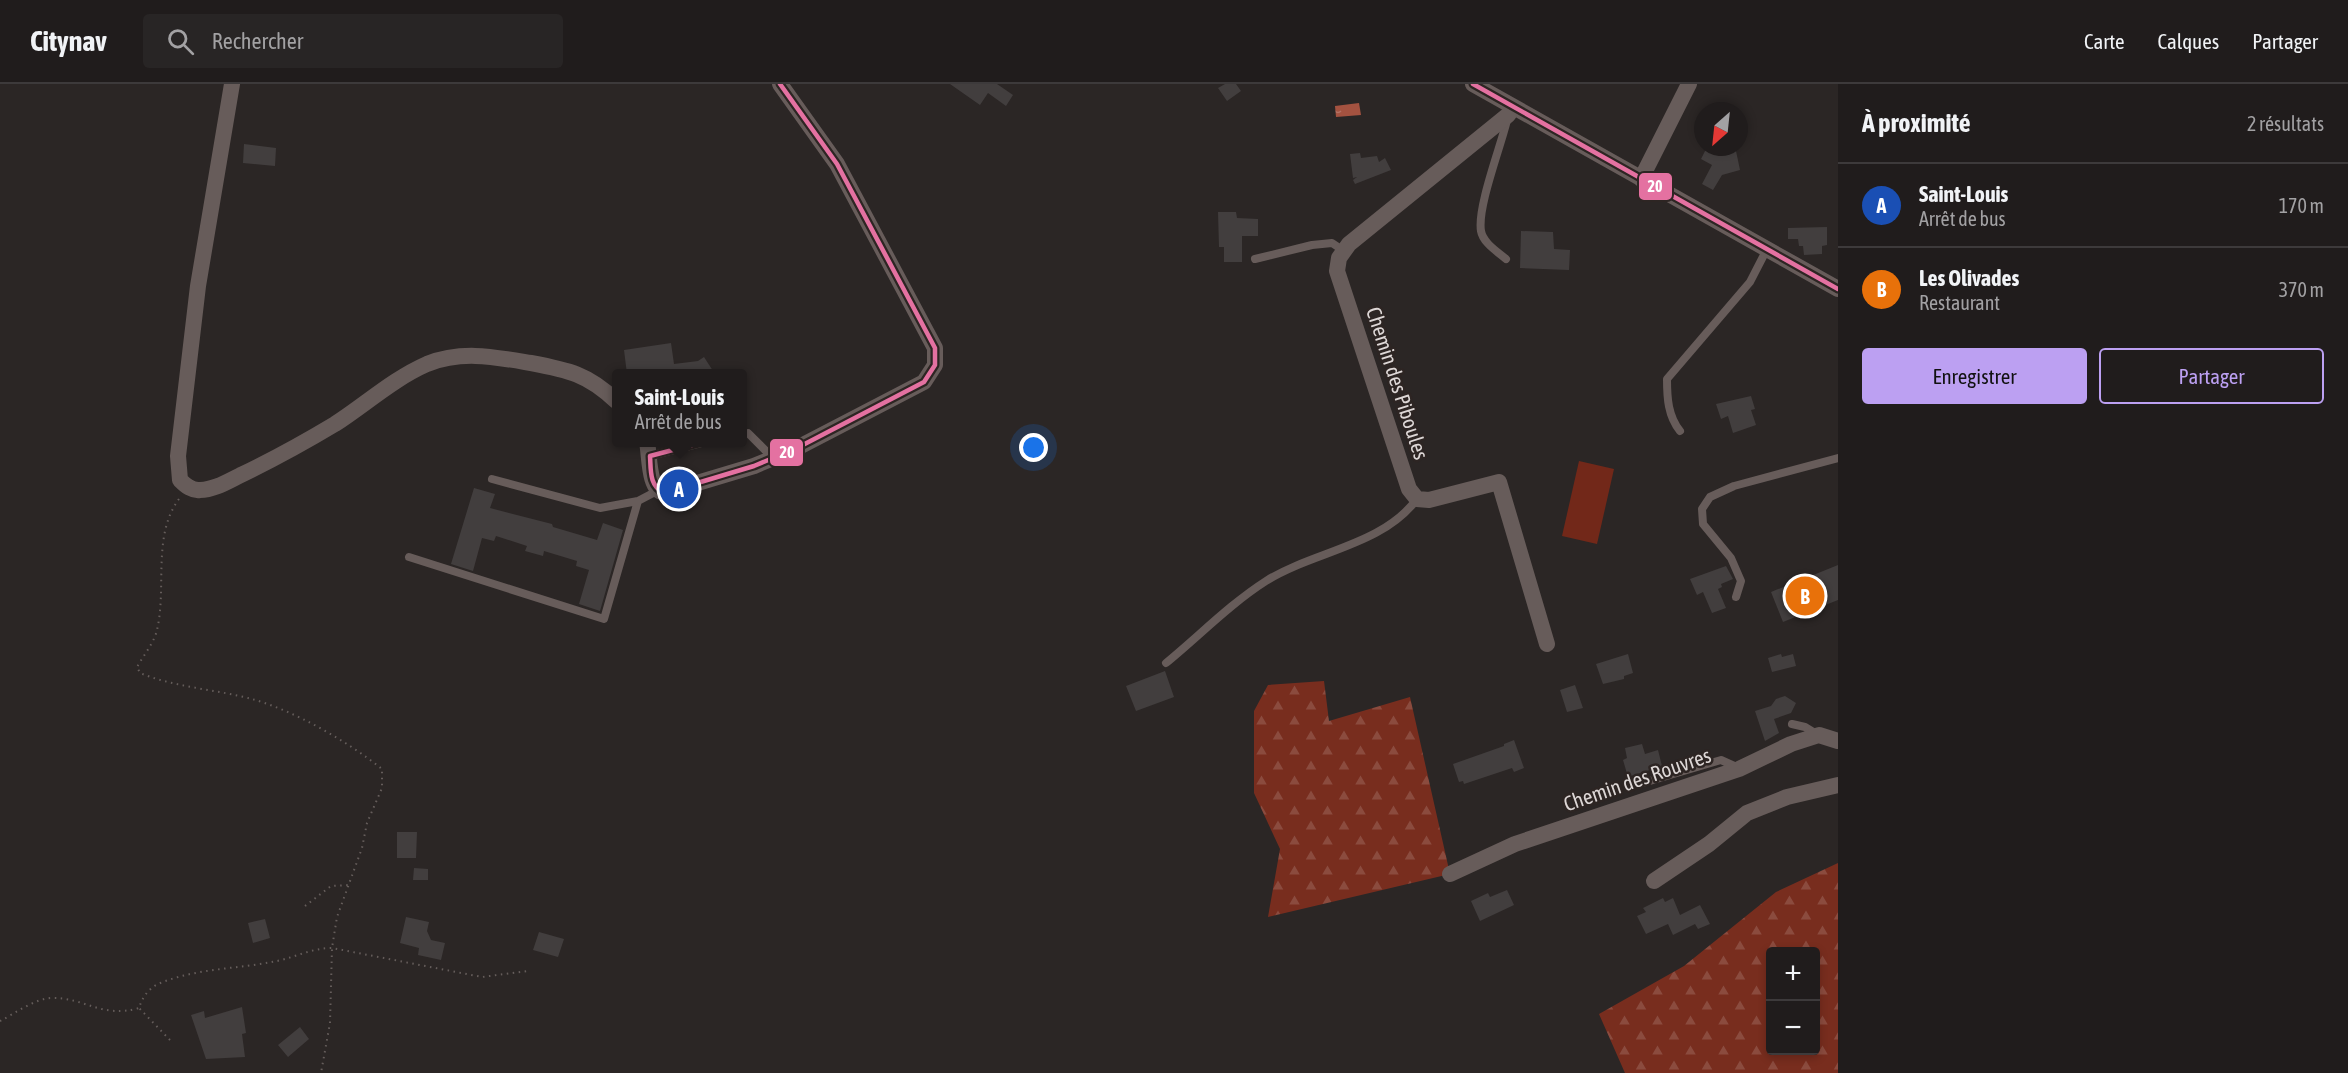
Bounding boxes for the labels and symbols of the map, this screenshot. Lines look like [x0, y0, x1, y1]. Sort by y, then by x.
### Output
north arrow [1694, 102, 1748, 156]
line badge: 20 [1638, 172, 1673, 201]
text: 20 [1647, 177, 1663, 195]
street label: Chemin des Piboules [1362, 304, 1434, 462]
your location [1019, 433, 1048, 462]
line badge: 20 [769, 438, 804, 467]
text: 20 [779, 443, 795, 461]
pin: A [660, 466, 698, 512]
pin: B [1786, 574, 1824, 618]
street label: Chemin des Rouvres [1560, 743, 1714, 815]

